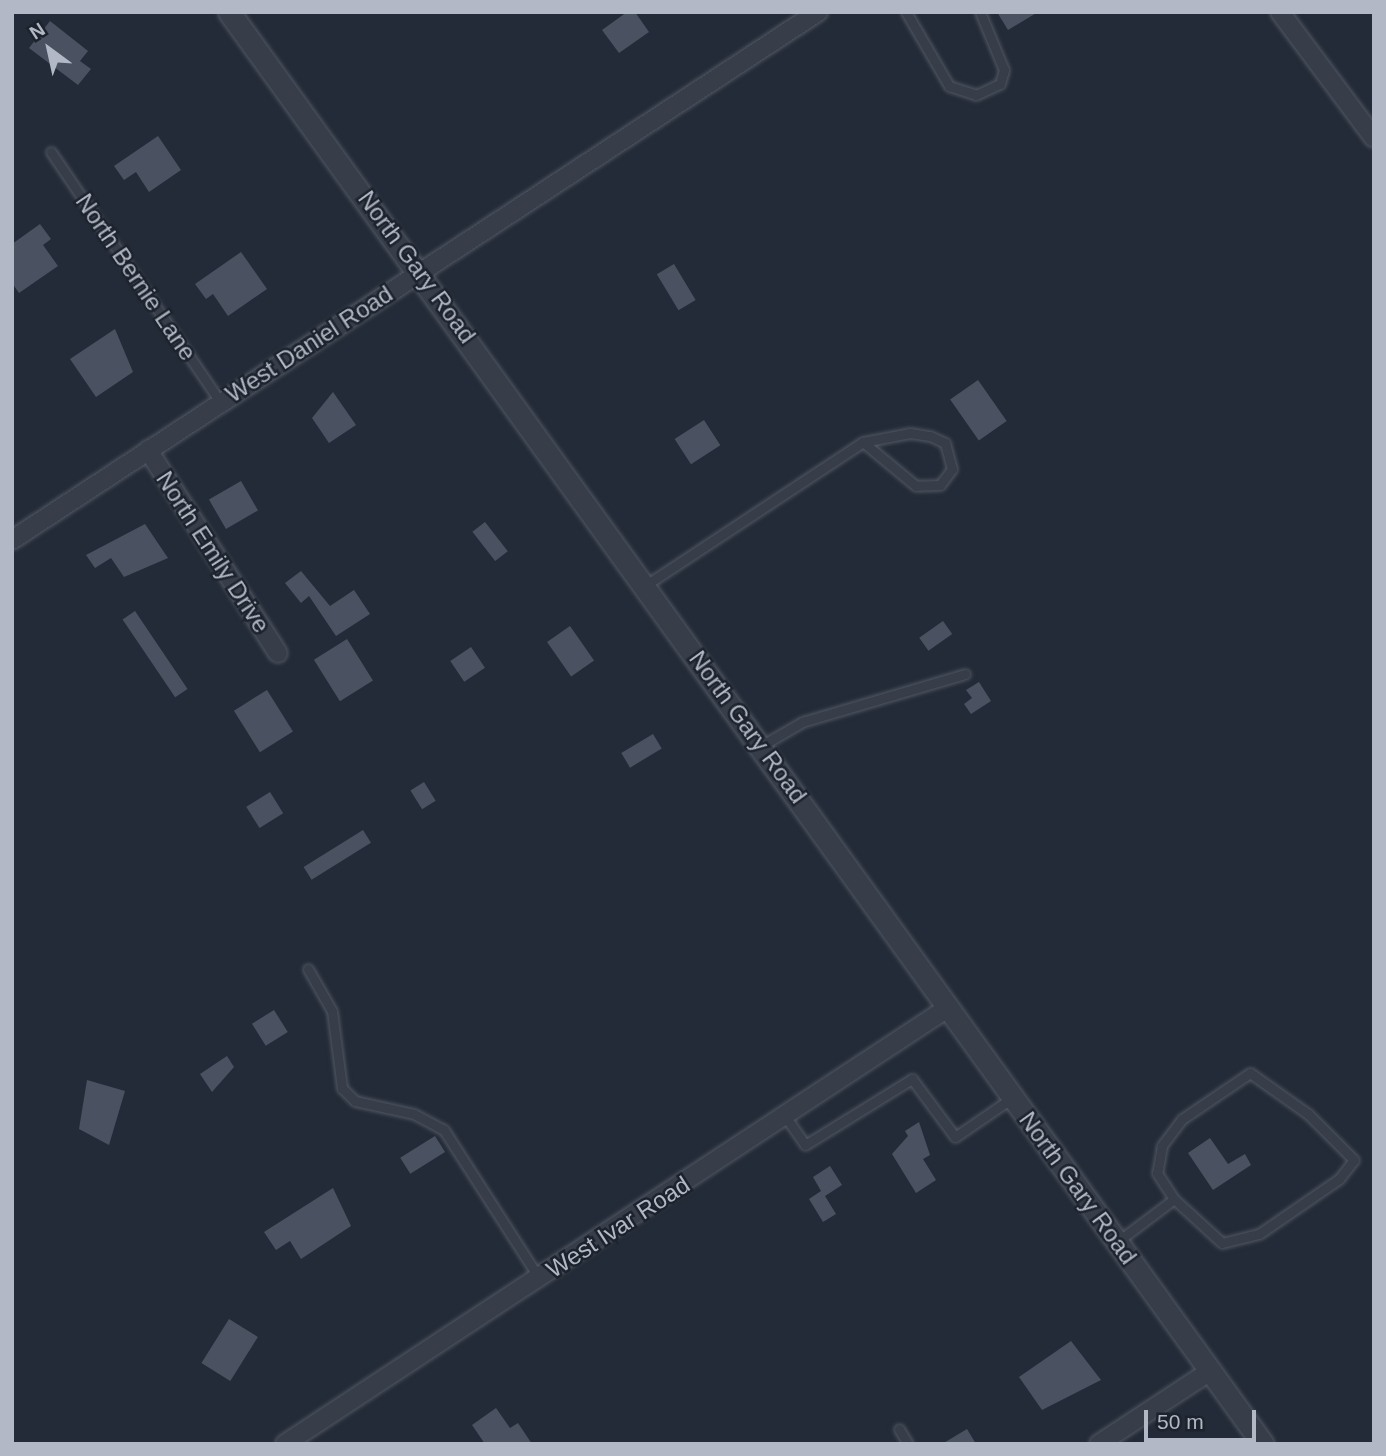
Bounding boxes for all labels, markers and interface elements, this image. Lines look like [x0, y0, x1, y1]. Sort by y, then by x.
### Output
north arrow [14, 14, 84, 84]
text: N [26, 18, 49, 44]
street label: North Gary Road [352, 185, 482, 349]
street label: North Bernie Lane [70, 188, 202, 366]
street label: West Daniel Road [220, 279, 398, 409]
street label: North Emily Drive [150, 466, 276, 638]
street label: North Gary Road [683, 645, 813, 809]
street label: North Gary Road [1013, 1106, 1143, 1270]
street label: West Ivar Road [541, 1170, 695, 1284]
scale bar [1148, 1396, 1260, 1440]
text: 50 m [1157, 1410, 1204, 1433]

